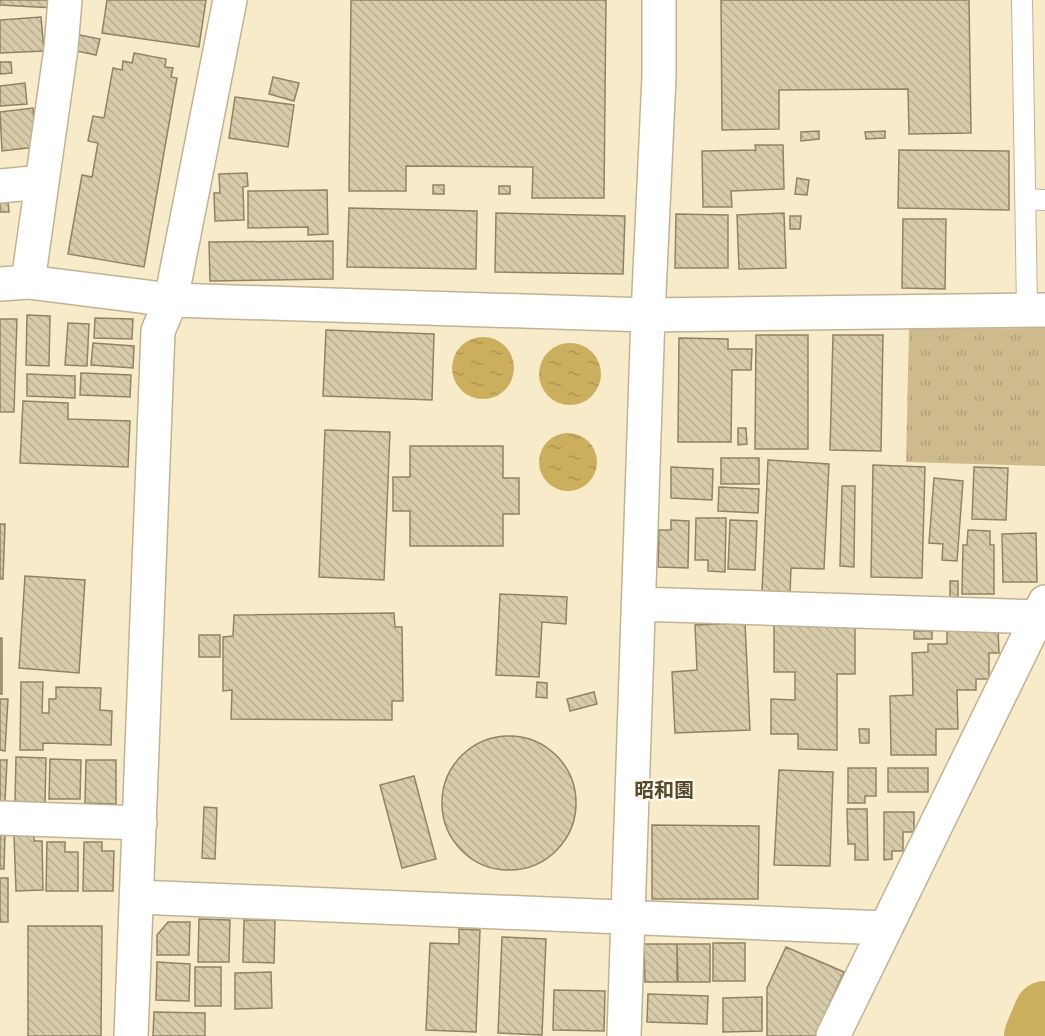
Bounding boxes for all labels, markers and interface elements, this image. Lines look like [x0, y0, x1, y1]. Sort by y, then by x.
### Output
district label: 昭和園 [634, 777, 694, 803]

